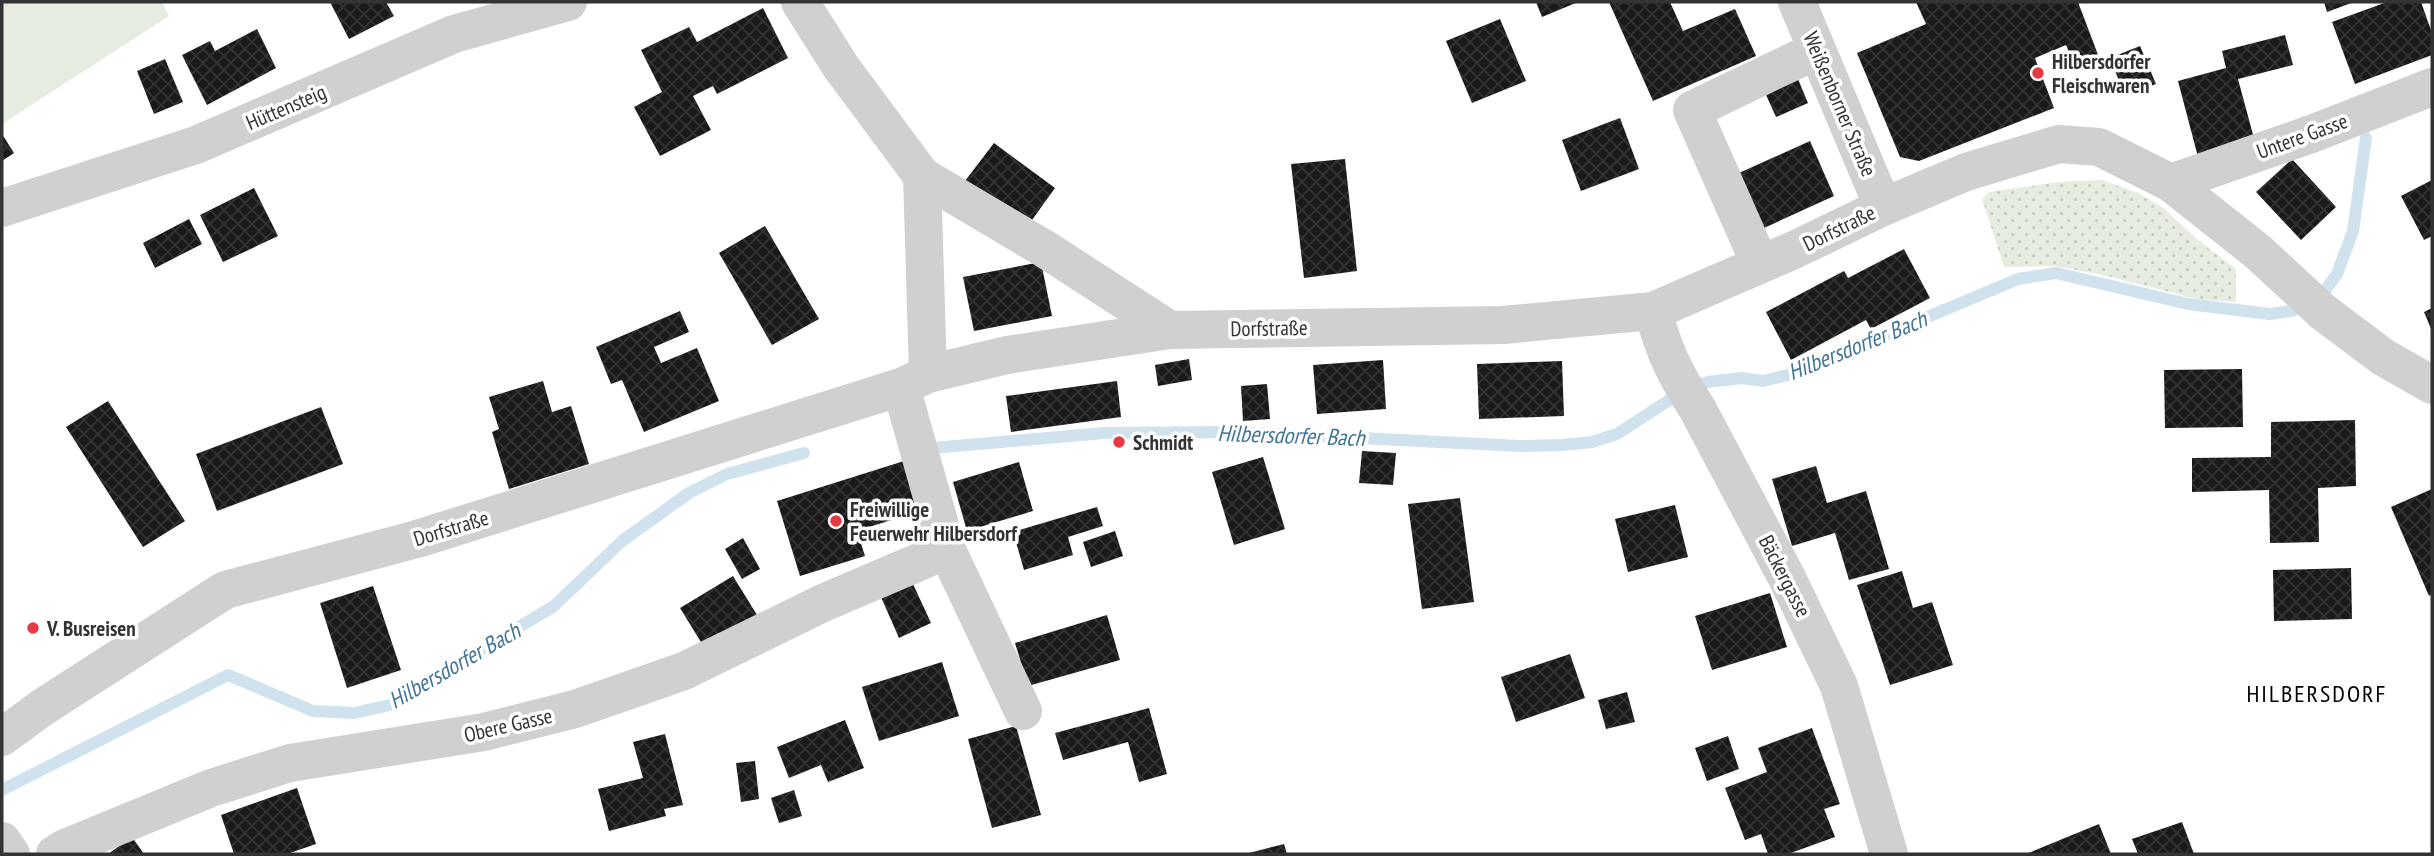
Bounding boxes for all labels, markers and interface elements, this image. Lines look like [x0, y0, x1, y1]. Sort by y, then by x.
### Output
street label: Weißenborner Straße [1797, 28, 1883, 180]
place label: Hilbersdorfer Fleischwaren [2052, 48, 2151, 99]
marker: Hilbersdorfer Fleischwaren [2030, 65, 2046, 81]
street label: Hüttensteig [242, 78, 330, 136]
street label: Untere Gasse [2253, 107, 2351, 165]
street label: Dorfstraße [1798, 199, 1880, 257]
water label: Hilbersdorfer Bach [1783, 303, 1932, 386]
street label: Dorfstraße [1230, 314, 1308, 342]
water label: Hilbersdorfer Bach [1217, 418, 1367, 452]
place label: Schmidt [1133, 429, 1193, 456]
marker: Schmidt [1111, 434, 1127, 450]
place label: Freiwillige Feuerwehr Hilbersdorf [850, 496, 1018, 547]
street label: Dorfstraße [410, 504, 492, 552]
marker: Freiwillige Feuerwehr Hilbersdorf [828, 513, 844, 529]
street label: Bäckergasse [1753, 530, 1817, 622]
place label: V. Busreisen [46, 615, 136, 642]
water label: Hilbersdorfer Bach [383, 615, 527, 714]
marker: V. Busreisen [25, 620, 41, 636]
district label: HILBERSDORF [2246, 678, 2388, 709]
street label: Obere Gasse [461, 702, 555, 748]

